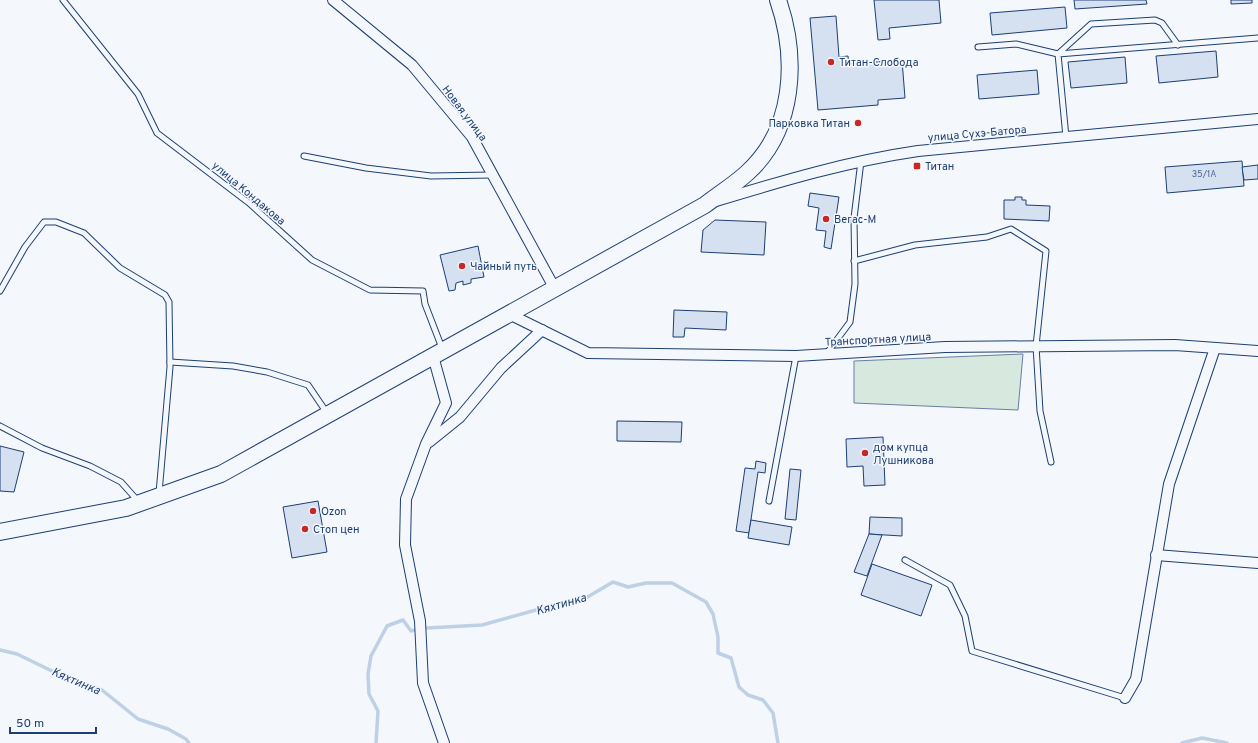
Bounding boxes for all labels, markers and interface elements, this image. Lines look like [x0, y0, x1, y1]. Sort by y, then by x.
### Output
place label: Титан-Слобода [839, 56, 919, 70]
marker: Титан-Слобода [826, 57, 836, 67]
street label: Новая улица [439, 83, 490, 144]
place label: Парковка Титан [768, 117, 850, 131]
marker: Парковка Титан [853, 118, 863, 128]
street label: улица Сухэ-Батора [927, 123, 1027, 145]
street label: улица Кондакова [209, 159, 288, 229]
place label: Титан [925, 160, 954, 174]
marker: Титан [912, 161, 922, 171]
house number: 35/1А [1192, 169, 1216, 180]
place label: Вегас-М [834, 213, 876, 227]
marker: Вегас-М [821, 214, 831, 224]
place label: Чайный путь [470, 260, 537, 274]
marker: Чайный путь [457, 261, 467, 271]
street label: Транспортная улица [825, 330, 932, 350]
place label: дом купца Лушникова [873, 441, 934, 468]
marker: дом купца Лушникова [860, 448, 870, 458]
place label: Ozon [321, 505, 347, 519]
marker: Ozon [308, 506, 318, 516]
place label: Стоп цен [313, 523, 360, 537]
marker: Стоп цен [300, 524, 310, 534]
water label: Кяхтинка [534, 590, 589, 620]
water label: Кяхтинка [49, 664, 103, 700]
scale bar [10, 709, 96, 735]
text: 50 m [16, 716, 44, 732]

